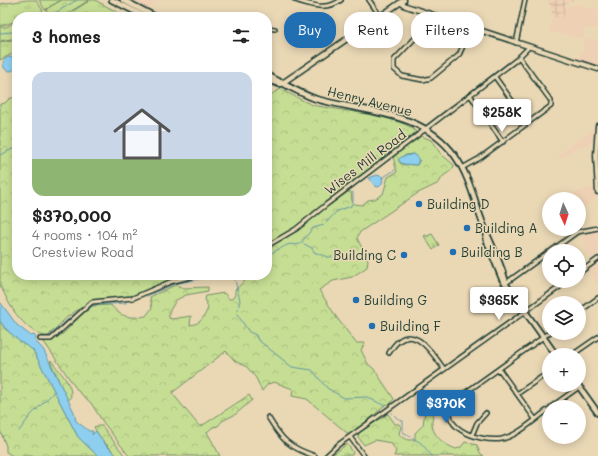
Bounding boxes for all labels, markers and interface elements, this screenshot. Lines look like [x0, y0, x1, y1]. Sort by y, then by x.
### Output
chip: Buy [284, 12, 336, 48]
chip: Rent [344, 12, 403, 48]
chip: Filters [411, 12, 484, 48]
text: 3 homes [32, 25, 101, 47]
icon: filters [230, 25, 252, 47]
street label: Henry Avenue [326, 82, 414, 119]
icon: home [106, 98, 178, 170]
pin: $258K [474, 99, 530, 133]
text: $258K [482, 103, 522, 120]
street label: Wises Mill Road [321, 125, 409, 198]
north arrow [542, 192, 586, 236]
map controls [542, 192, 586, 444]
place label: Building D [427, 195, 490, 212]
marker: Building D [414, 199, 424, 209]
text: $370,000 [32, 204, 111, 226]
place label: Building A [475, 219, 538, 236]
marker: Building A [462, 223, 472, 233]
text: 4 rooms · 104 m² [32, 226, 137, 243]
text: Crestview Road [32, 243, 133, 260]
place label: Building B [461, 243, 523, 260]
button: locate [542, 244, 586, 288]
place label: Building C [333, 246, 396, 263]
marker: Building B [448, 247, 458, 257]
marker: Building C [399, 250, 409, 260]
pin: $365K [471, 287, 527, 321]
place label: Building G [364, 291, 428, 308]
text: $365K [479, 291, 519, 308]
marker: Building G [351, 295, 361, 305]
button: layers [542, 296, 586, 340]
place label: Building F [380, 317, 441, 334]
marker: Building F [367, 321, 377, 331]
button: + [542, 348, 586, 392]
pin: $370K [418, 390, 474, 424]
text: $370K [426, 394, 466, 411]
button: − [542, 400, 586, 444]

